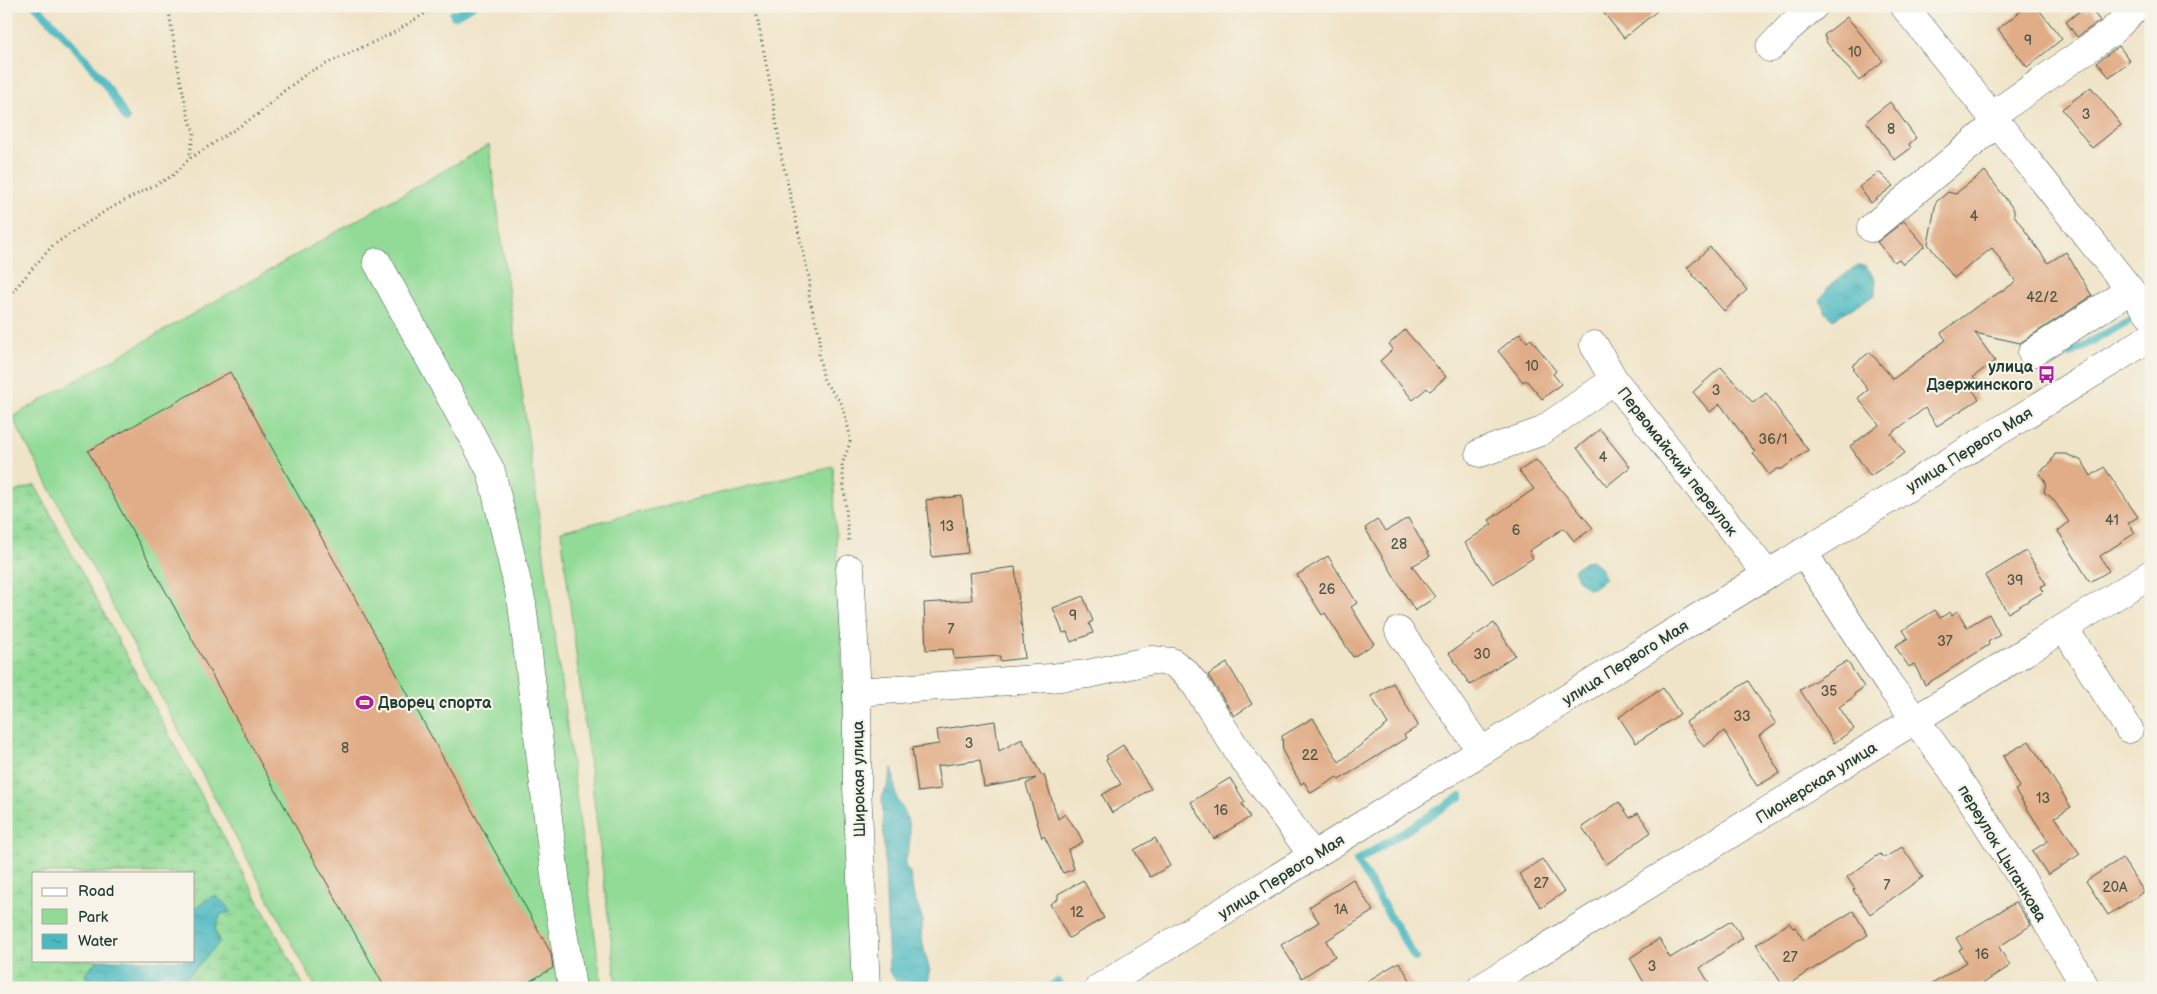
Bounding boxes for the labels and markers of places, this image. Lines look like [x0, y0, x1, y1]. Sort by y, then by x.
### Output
place label: улица Дзержинского [1926, 358, 2034, 395]
bus stop icon: улица Дзержинского [2037, 365, 2057, 385]
sports icon: Дворец спорта [354, 692, 374, 712]
place label: Дворец спорта [378, 694, 492, 713]

